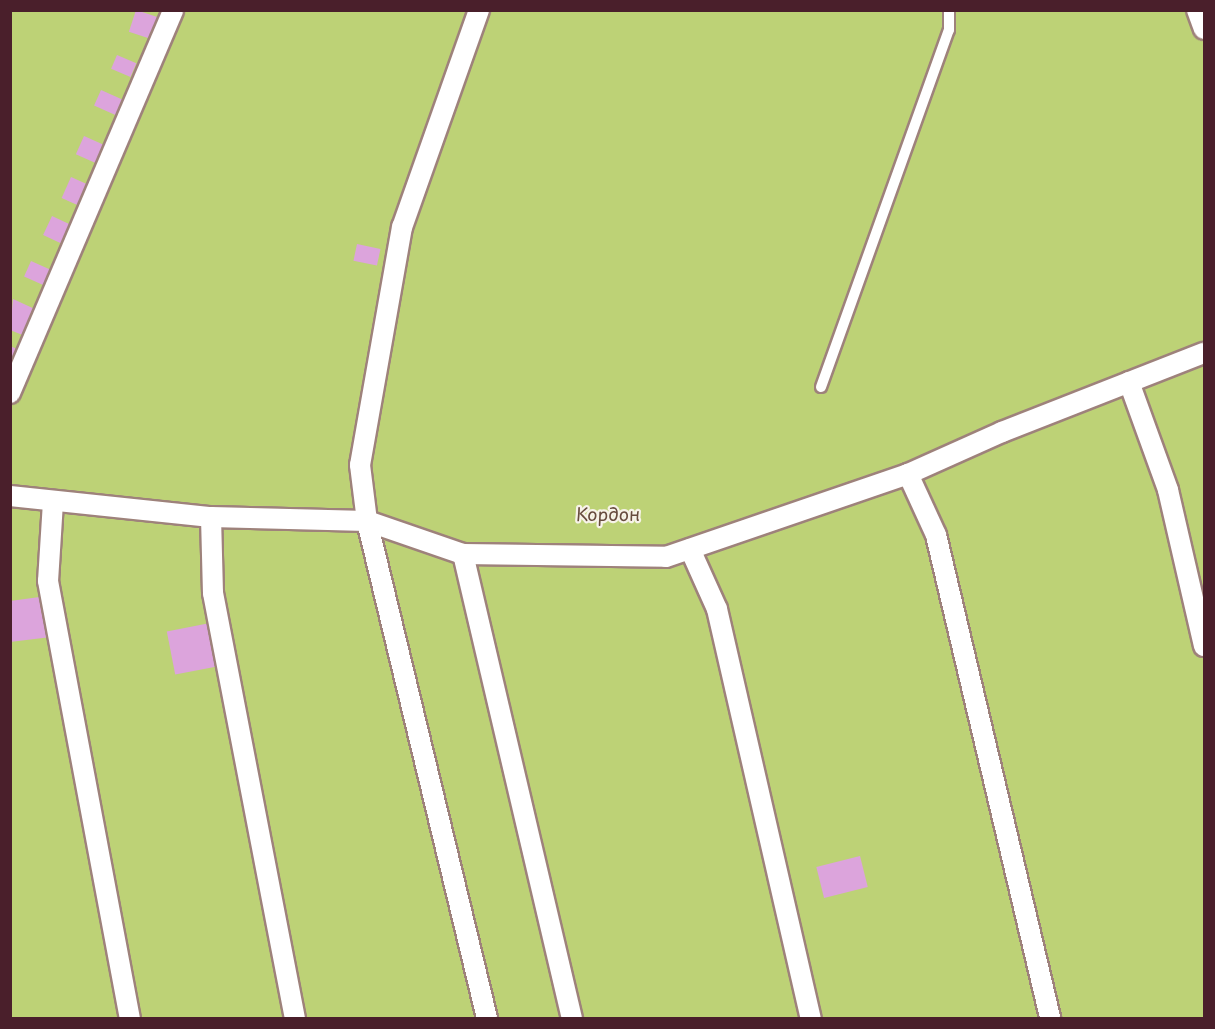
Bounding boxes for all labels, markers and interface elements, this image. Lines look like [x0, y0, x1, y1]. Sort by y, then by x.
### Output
park label: Кордон [576, 503, 640, 525]

